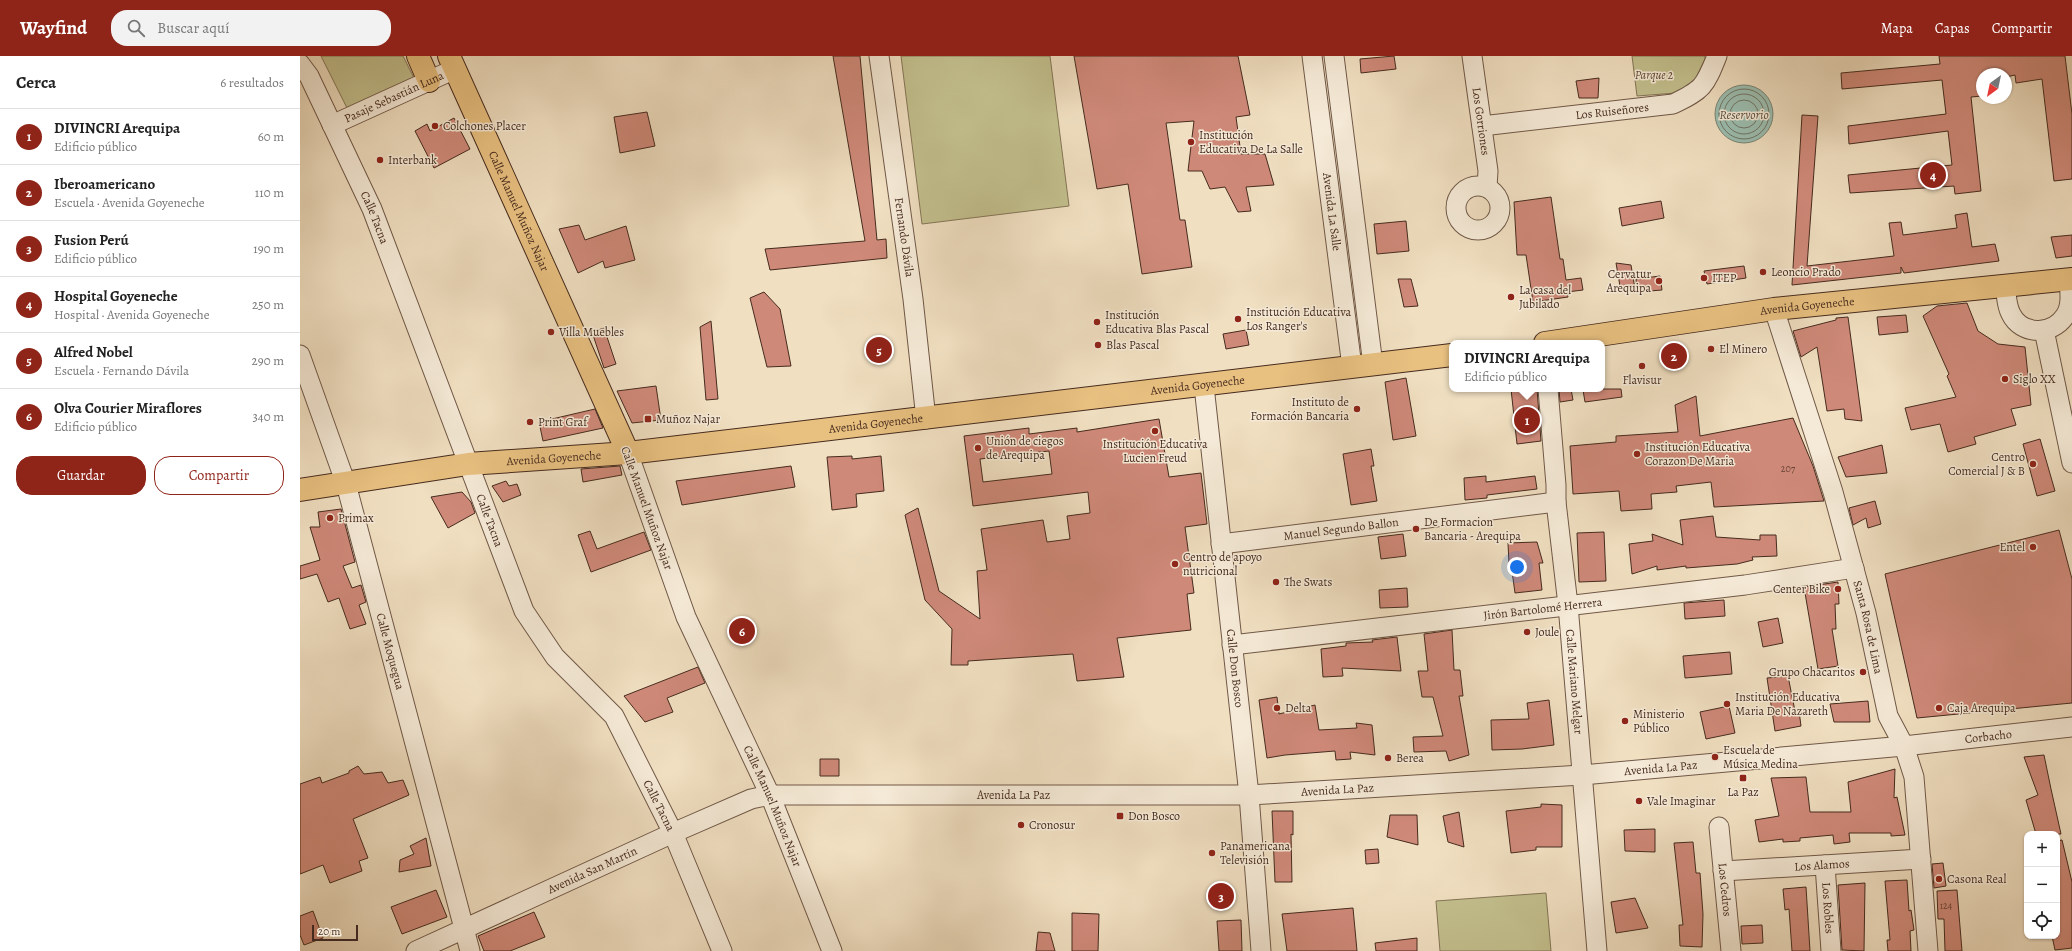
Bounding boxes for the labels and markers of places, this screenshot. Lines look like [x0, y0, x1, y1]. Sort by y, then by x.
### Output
place label: Colchones Placer [443, 118, 526, 134]
marker: Colchones Placer [430, 121, 440, 131]
place label: Institución Educativa De La Salle [1199, 127, 1303, 157]
marker: Institución Educativa De La Salle [1186, 137, 1196, 147]
place label: Interbank [388, 152, 437, 168]
marker: Interbank [375, 155, 385, 165]
pin: 4 [1920, 160, 1946, 190]
place label: Leoncio Prado [1771, 264, 1841, 280]
place label: Cervatur Arequipa [1605, 266, 1651, 296]
marker: Leoncio Prado [1758, 267, 1768, 277]
place label: ITEP [1712, 270, 1737, 286]
marker: ITEP [1699, 273, 1709, 283]
marker: Cervatur Arequipa [1654, 276, 1664, 286]
place label: La casa del Jubilado [1519, 282, 1571, 312]
marker: La casa del Jubilado [1506, 292, 1516, 302]
place label: Institución Educativa Los Ranger's [1246, 304, 1352, 334]
place label: Institución Educativa Blas Pascal [1105, 307, 1209, 337]
marker: Institución Educativa Los Ranger's [1233, 314, 1243, 324]
marker: Institución Educativa Blas Pascal [1092, 317, 1102, 327]
place label: Villa Muebles [558, 324, 624, 340]
marker: Villa Muebles [546, 327, 556, 337]
pin: 5 [866, 335, 892, 365]
place label: Blas Pascal [1106, 337, 1159, 353]
marker: Blas Pascal [1093, 340, 1103, 350]
pin: 2 [1661, 341, 1687, 371]
place label: El Minero [1719, 341, 1767, 357]
marker: El Minero [1706, 344, 1716, 354]
marker: Flavisur [1637, 361, 1647, 371]
place label: Siglo XX [2013, 371, 2056, 387]
place label: Flavisur [1622, 372, 1662, 388]
marker: Siglo XX [2000, 374, 2010, 384]
place label: Instituto de Formación Bancaria [1250, 394, 1349, 424]
marker: Instituto de Formación Bancaria [1352, 404, 1362, 414]
pin: 1 [1514, 405, 1540, 435]
place label: Muñoz Najar [656, 411, 721, 427]
place label: Print Graf [538, 414, 589, 430]
marker: Muñoz Najar [643, 414, 653, 424]
marker: Print Graf [525, 417, 535, 427]
marker: Institución Educativa Lucien Freud [1150, 426, 1160, 436]
place label: Unión de ciegos de Arequipa [986, 433, 1064, 463]
place label: Institución Educativa Lucien Freud [1102, 436, 1208, 466]
place label: Institución Educativa Corazon De Maria [1645, 439, 1751, 469]
marker: Unión de ciegos de Arequipa [973, 443, 983, 453]
marker: Institución Educativa Corazon De Maria [1632, 449, 1642, 459]
place label: Centro Comercial J & B [1948, 449, 2025, 479]
marker: Centro Comercial J & B [2028, 459, 2038, 469]
place label: Primax [338, 510, 374, 526]
marker: Primax [325, 513, 335, 523]
place label: De Formacion Bancaria - Arequipa [1424, 514, 1521, 544]
marker: De Formacion Bancaria - Arequipa [1411, 524, 1421, 534]
place label: Entel [1999, 539, 2025, 555]
marker: Entel [2028, 542, 2038, 552]
place label: Centro de apoyo nutricional [1183, 549, 1262, 579]
marker: Centro de apoyo nutricional [1170, 559, 1180, 569]
place label: The Swats [1284, 574, 1333, 590]
marker: The Swats [1271, 577, 1281, 587]
place label: Center Bike [1773, 581, 1830, 597]
marker: Center Bike [1833, 584, 1843, 594]
pin: 6 [729, 616, 755, 646]
place label: Joule [1535, 624, 1559, 640]
marker: Joule [1522, 627, 1532, 637]
place label: Grupo Chacaritos [1769, 664, 1855, 680]
marker: Grupo Chacaritos [1858, 667, 1868, 677]
place label: Institución Educativa Maria De Nazareth [1735, 689, 1841, 719]
marker: Institución Educativa Maria De Nazareth [1722, 699, 1732, 709]
place label: Delta [1285, 700, 1312, 716]
place label: Caja Arequipa [1947, 700, 2016, 716]
marker: Delta [1272, 703, 1282, 713]
marker: Caja Arequipa [1934, 703, 1944, 713]
place label: Ministerio Público [1633, 706, 1685, 736]
marker: Ministerio Público [1620, 716, 1630, 726]
place label: Escuela de Música Medina [1723, 742, 1798, 772]
place label: Berea [1396, 750, 1424, 766]
marker: Escuela de Música Medina [1710, 752, 1720, 762]
marker: Berea [1383, 753, 1393, 763]
marker: La Paz [1738, 773, 1748, 783]
place label: La Paz [1727, 784, 1759, 800]
place label: Vale Imaginar [1646, 793, 1716, 809]
marker: Vale Imaginar [1634, 796, 1644, 806]
place label: Don Bosco [1128, 808, 1180, 824]
marker: Don Bosco [1115, 811, 1125, 821]
place label: Cronosur [1029, 817, 1076, 833]
marker: Cronosur [1016, 820, 1026, 830]
place label: Panamericana Televisión [1220, 838, 1291, 868]
marker: Panamericana Televisión [1207, 848, 1217, 858]
place label: Casona Real [1947, 871, 2006, 887]
marker: Casona Real [1934, 874, 1944, 884]
pin: 3 [1208, 881, 1234, 911]

